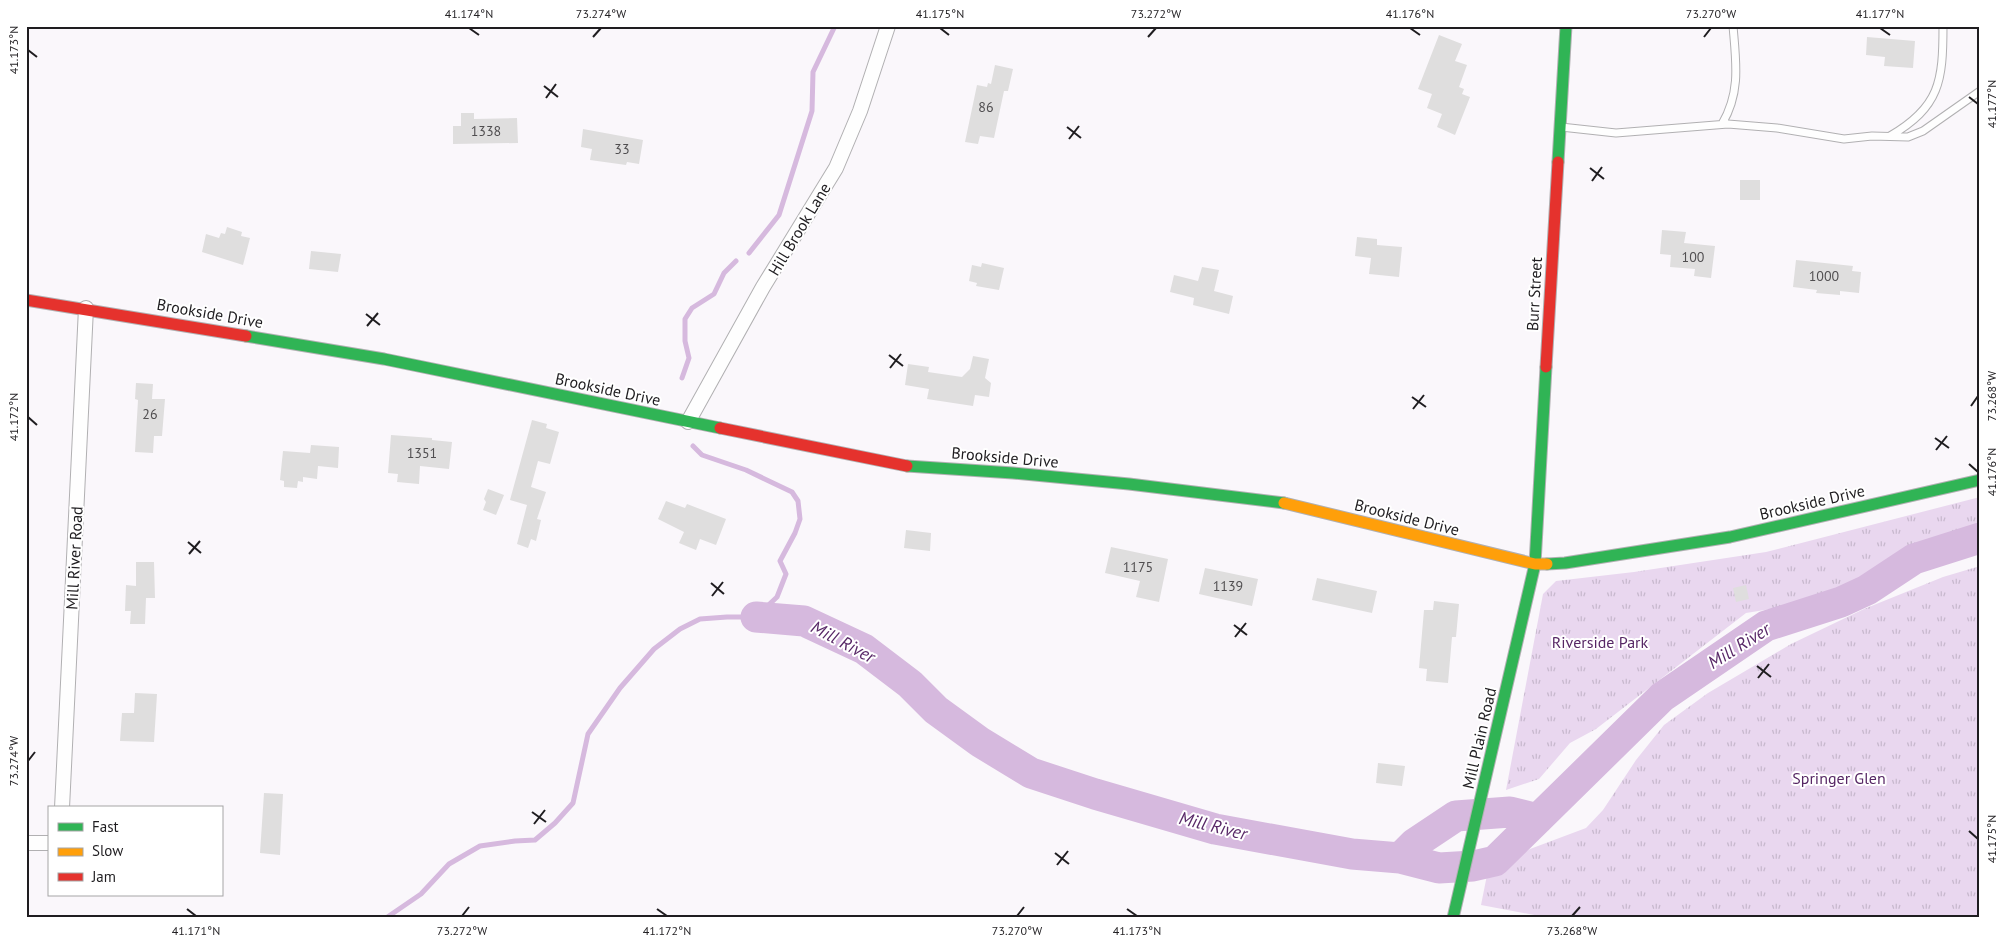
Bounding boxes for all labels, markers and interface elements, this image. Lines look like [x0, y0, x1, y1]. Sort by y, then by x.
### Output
text: 41.174°N [445, 6, 493, 21]
text: 73.274°W [576, 6, 626, 21]
text: 41.175°N [916, 6, 964, 21]
text: 73.272°W [1131, 6, 1181, 21]
text: 41.176°N [1386, 6, 1434, 21]
text: 73.270°W [1686, 6, 1736, 21]
text: 41.177°N [1856, 6, 1904, 21]
text: 41.173°N [6, 26, 21, 74]
text: 41.177°N [1984, 80, 1999, 128]
house number: 86 [978, 98, 994, 116]
house number: 1338 [471, 122, 501, 140]
house number: 33 [614, 140, 630, 158]
street label: Hill Brook Lane [763, 179, 835, 279]
house number: 100 [1682, 248, 1705, 266]
street label: Burr Street [1522, 256, 1546, 331]
house number: 1000 [1809, 267, 1840, 285]
street label: Brookside Drive [155, 294, 265, 332]
street label: Brookside Drive [553, 368, 663, 410]
text: 73.268°W [1984, 371, 1999, 421]
text: 41.172°N [6, 393, 21, 441]
house number: 26 [142, 405, 158, 423]
street label: Brookside Drive [951, 442, 1059, 472]
house number: 1351 [407, 444, 437, 462]
text: 41.176°N [1984, 448, 1999, 496]
street label: Brookside Drive [1757, 480, 1867, 524]
street label: Brookside Drive [1352, 494, 1462, 540]
street label: Mill River Road [61, 506, 87, 610]
house number: 1175 [1123, 558, 1153, 576]
house number: 1139 [1213, 577, 1243, 595]
water label: Mill River [807, 615, 880, 668]
water label: Mill River [1703, 617, 1775, 674]
park label: Riverside Park [1552, 632, 1649, 652]
street label: Mill Plain Road [1458, 685, 1500, 791]
text: 73.274°W [6, 736, 21, 786]
park label: Springer Glen [1792, 768, 1886, 788]
legend [48, 806, 222, 896]
water label: Mill River [1177, 806, 1251, 845]
text: 41.175°N [1984, 815, 1999, 863]
text: Fast [92, 817, 119, 836]
text: Slow [92, 841, 123, 860]
text: Jam [91, 867, 116, 886]
text: 41.171°N [172, 923, 220, 938]
text: 73.272°W [437, 923, 487, 938]
text: 41.172°N [643, 923, 691, 938]
text: 73.270°W [992, 923, 1042, 938]
text: 41.173°N [1113, 923, 1161, 938]
text: 73.268°W [1547, 923, 1597, 938]

